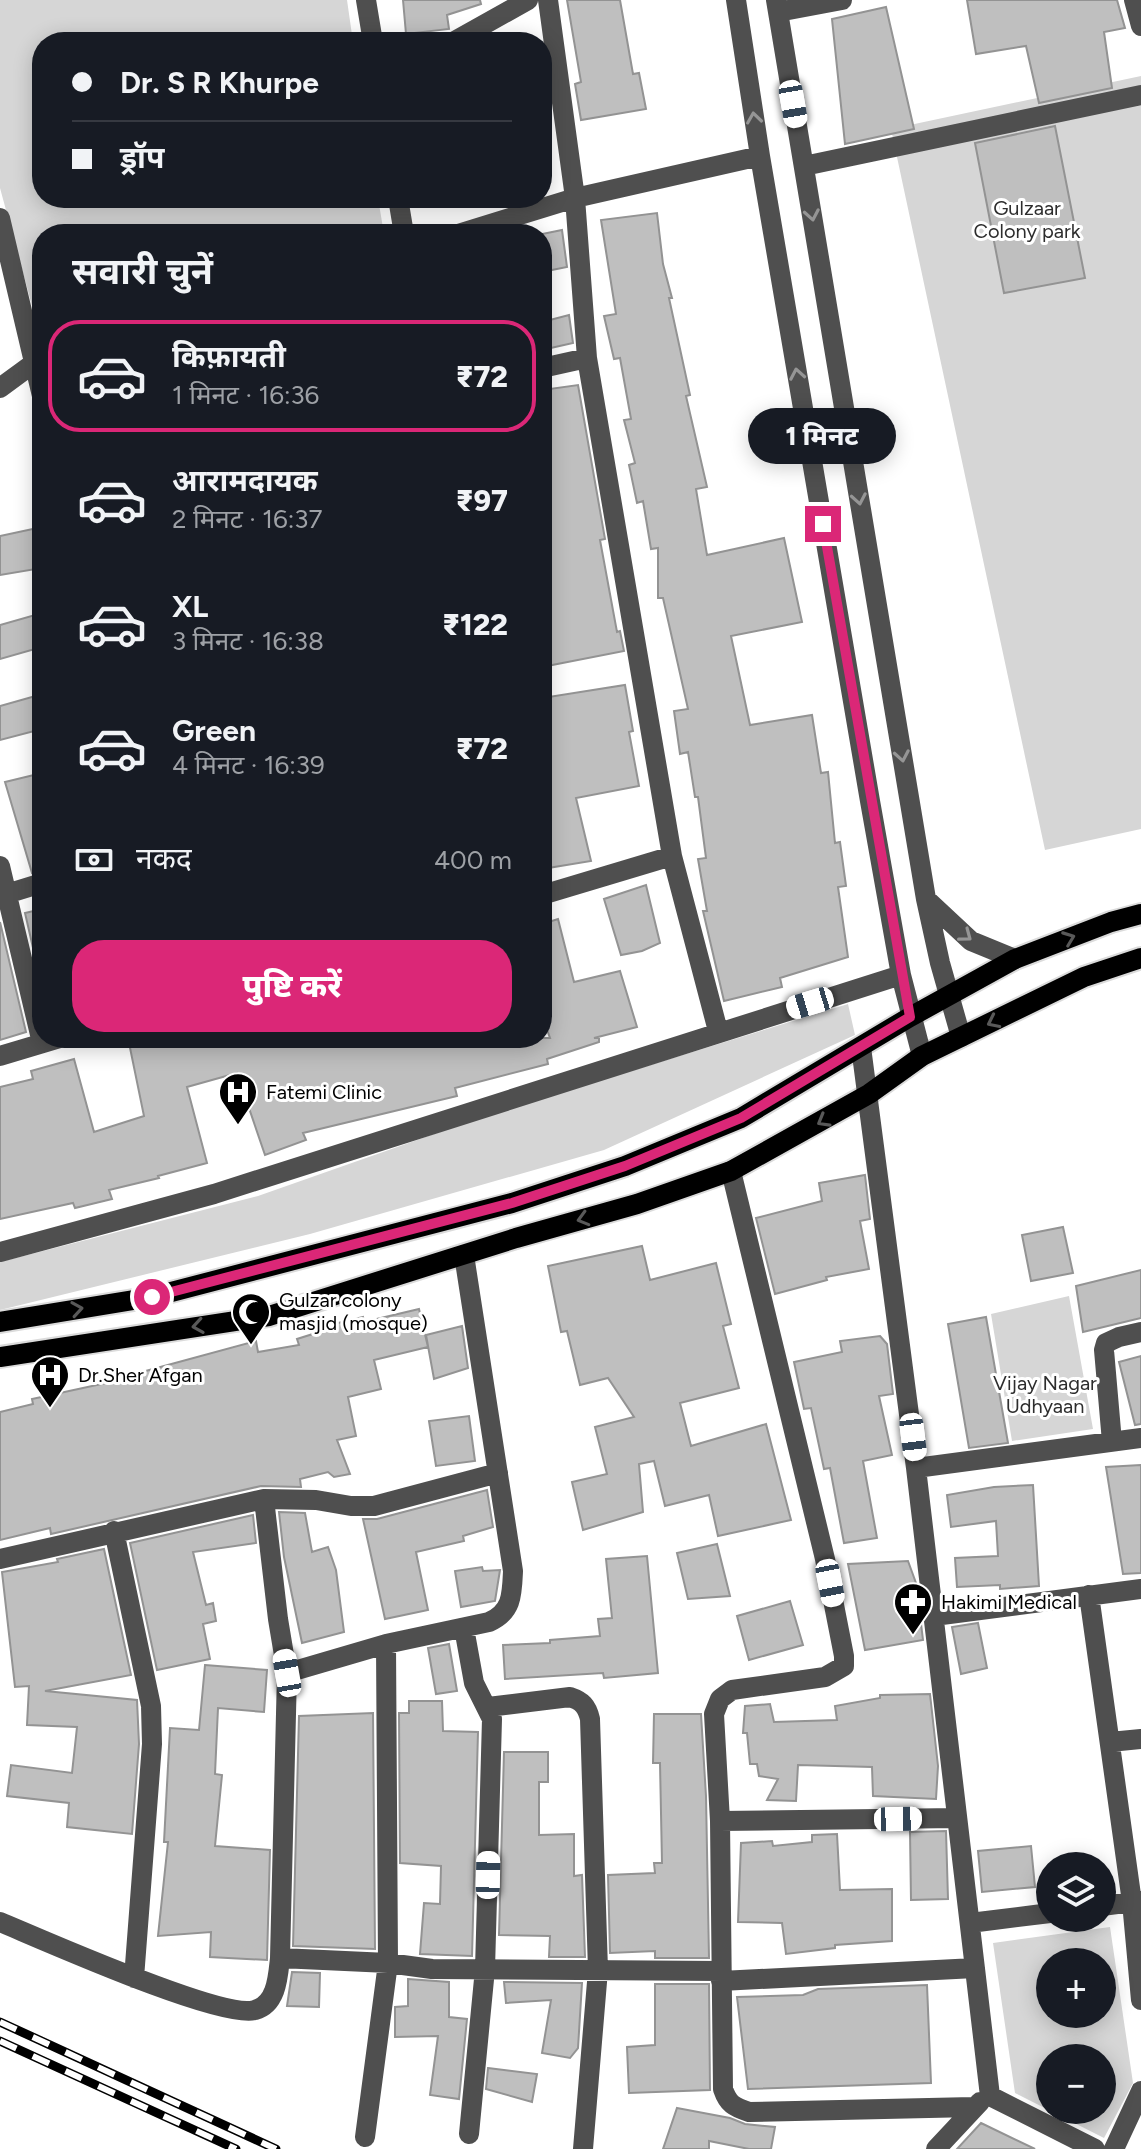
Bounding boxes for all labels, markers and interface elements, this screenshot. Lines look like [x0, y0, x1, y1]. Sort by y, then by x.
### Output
text: Dr. S R Khurpe [120, 64, 319, 101]
car [777, 78, 809, 130]
one-way arrow [746, 111, 763, 124]
text: ड्रॉप [120, 139, 164, 176]
park label: Gulzaar Colony park [974, 196, 1081, 243]
one-way arrow [803, 208, 820, 222]
text: सवारी चुनें [72, 250, 213, 293]
text: किफ़ायती [172, 338, 286, 375]
icon: car [76, 340, 148, 412]
text: ₹72 [456, 358, 508, 395]
one-way arrow [789, 367, 806, 381]
text: 1 मिनट · 16:36 [172, 379, 319, 411]
callout: 1 मिनट [749, 408, 897, 464]
text: 1 मिनट [785, 420, 859, 452]
text: आरामदायक [172, 462, 318, 499]
icon: car [76, 464, 148, 536]
text: ₹97 [456, 482, 508, 519]
one-way arrow [850, 492, 867, 506]
text: 2 मिनट · 16:37 [172, 503, 322, 535]
route end [805, 506, 841, 542]
icon: car [76, 588, 148, 660]
text: XL [172, 588, 208, 625]
text: ₹122 [442, 606, 508, 643]
text: 3 मिनट · 16:38 [172, 625, 324, 657]
icon: car [76, 712, 148, 784]
text: Green [172, 712, 256, 749]
text: ₹72 [456, 730, 508, 767]
text: 4 मिनट · 16:39 [172, 749, 325, 781]
one-way arrow [893, 749, 910, 762]
icon: cash [72, 838, 116, 882]
text: नकद [136, 840, 192, 877]
text: 400 m [434, 844, 512, 876]
one-way arrow [957, 926, 972, 941]
one-way arrow [1061, 931, 1075, 948]
button: पुष्टि करें [72, 940, 512, 1032]
car [784, 985, 836, 1021]
one-way arrow [986, 1012, 1001, 1028]
hospital icon: Fatemi Clinic [217, 1071, 259, 1126]
place label: Fatemi Clinic [266, 1080, 382, 1104]
one-way arrow [817, 1111, 831, 1127]
one-way arrow [577, 1210, 590, 1226]
route start [134, 1279, 170, 1315]
place label: Gulzar colony masjid (mosque) [279, 1288, 428, 1335]
mosque icon: Gulzar colony masjid (mosque) [230, 1291, 272, 1346]
one-way arrow [70, 1302, 84, 1319]
one-way arrow [192, 1317, 205, 1334]
hospital icon: Dr.Sher Afgan [29, 1354, 71, 1409]
place label: Dr.Sher Afgan [78, 1363, 203, 1387]
park label: Vijay Nagar Udhyaan [993, 1371, 1097, 1418]
car [898, 1412, 928, 1462]
car [814, 1557, 846, 1609]
pharmacy icon: Hakimi Medical [892, 1581, 934, 1636]
place label: Hakimi Medical [941, 1590, 1077, 1614]
car [271, 1647, 303, 1699]
car [874, 1807, 922, 1831]
car [476, 1851, 500, 1899]
map controls [1036, 1852, 1116, 2124]
button: layers [1036, 1852, 1116, 1932]
button: + [1036, 1948, 1116, 2028]
button: − [1036, 2044, 1116, 2124]

